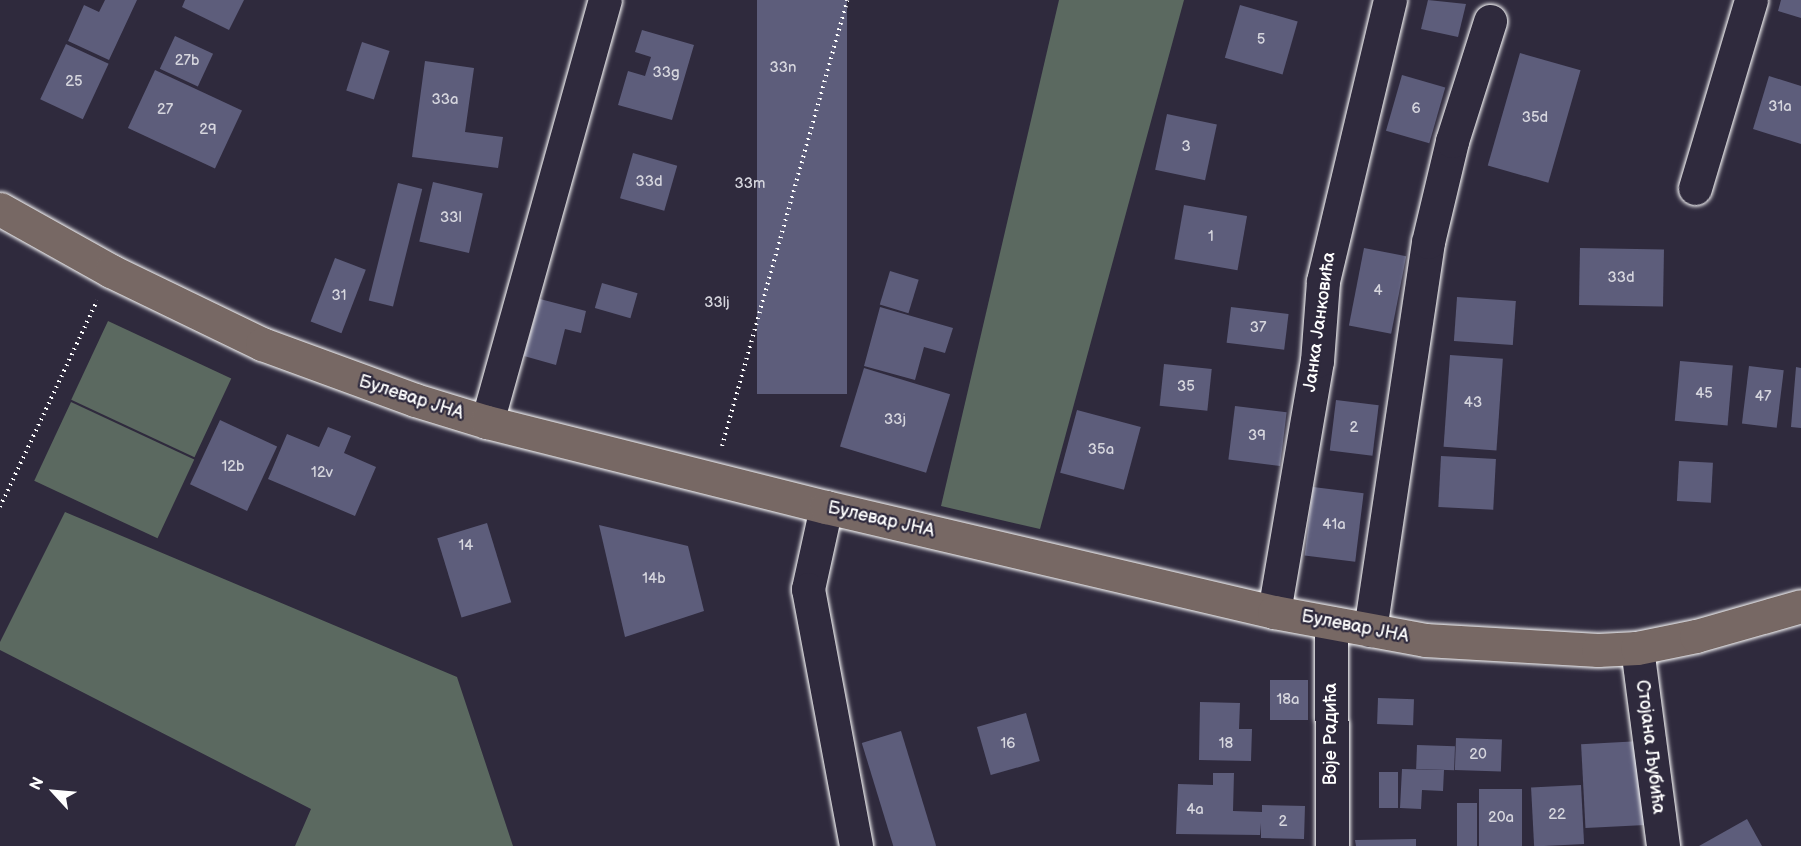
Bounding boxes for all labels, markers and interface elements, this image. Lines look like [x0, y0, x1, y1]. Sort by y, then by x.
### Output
house number: 5 [1257, 31, 1265, 49]
house number: 27b [175, 52, 199, 70]
house number: 33n [770, 59, 796, 77]
house number: 33g [652, 64, 680, 82]
house number: 25 [65, 73, 83, 91]
house number: 33a [432, 91, 458, 109]
house number: 31a [1768, 98, 1792, 116]
house number: 6 [1411, 100, 1421, 118]
house number: 27 [157, 101, 173, 119]
house number: 35d [1522, 109, 1548, 127]
house number: 29 [199, 121, 217, 139]
house number: 3 [1181, 138, 1191, 156]
house number: 33d [635, 173, 663, 191]
house number: 33m [735, 175, 765, 193]
house number: 33l [440, 209, 462, 227]
house number: 1 [1208, 228, 1214, 246]
street label: Јанка Јанковића [1299, 251, 1341, 393]
house number: 33d [1607, 269, 1635, 287]
house number: 4 [1373, 282, 1383, 300]
house number: 31 [331, 287, 347, 305]
house number: 33lj [704, 294, 730, 312]
house number: 37 [1250, 319, 1266, 337]
street label: Булевар ЈНА [356, 371, 466, 425]
house number: 35 [1177, 378, 1195, 396]
house number: 45 [1695, 385, 1713, 403]
house number: 47 [1755, 388, 1771, 406]
house number: 43 [1464, 394, 1482, 412]
house number: 33j [884, 411, 906, 429]
house number: 2 [1350, 419, 1358, 437]
house number: 39 [1248, 427, 1266, 445]
house number: 35a [1088, 441, 1114, 459]
house number: 12b [221, 458, 245, 476]
house number: 12v [311, 464, 333, 482]
street label: Булевар ЈНА [826, 497, 936, 543]
house number: 41a [1322, 516, 1346, 534]
house number: 14 [459, 537, 473, 555]
house number: 14b [642, 570, 666, 588]
street label: Булевар ЈНА [1300, 606, 1410, 648]
street label: Стојана Љубића [1631, 679, 1669, 815]
street label: Воје Радића [1320, 683, 1342, 785]
house number: 18a [1276, 691, 1300, 709]
house number: 16 [1001, 735, 1015, 753]
house number: 18 [1219, 735, 1233, 753]
house number: 20 [1469, 746, 1487, 764]
north arrow [24, 762, 84, 822]
text: N [26, 774, 49, 793]
house number: 4a [1186, 801, 1204, 819]
house number: 22 [1548, 806, 1566, 824]
house number: 20a [1488, 809, 1514, 827]
house number: 2 [1279, 813, 1287, 831]

